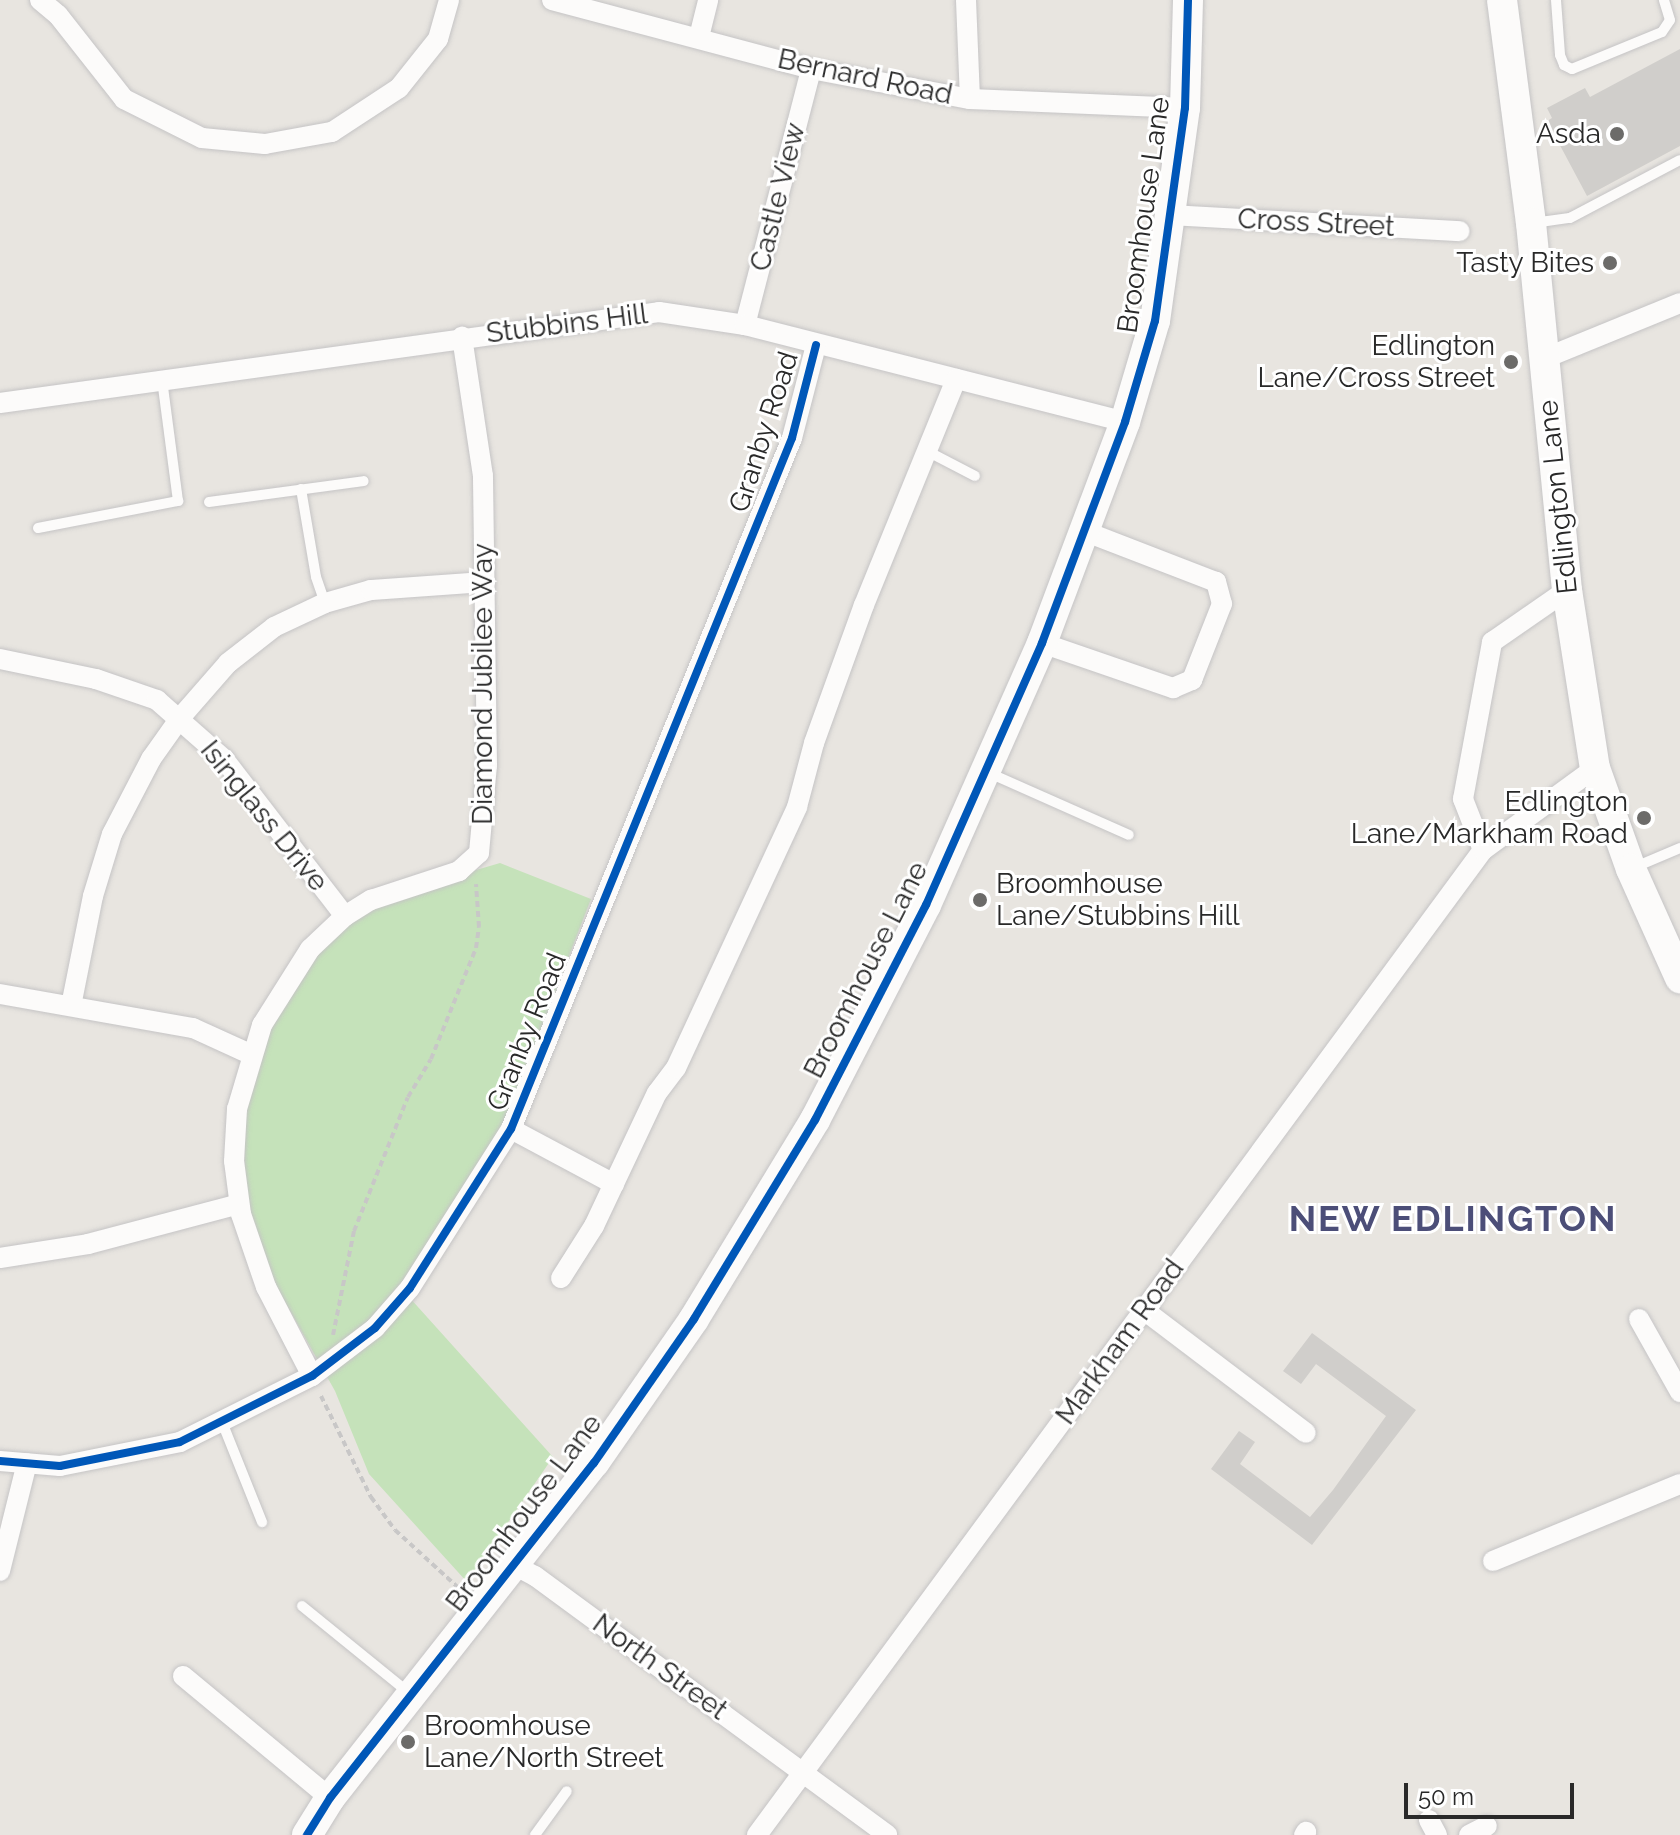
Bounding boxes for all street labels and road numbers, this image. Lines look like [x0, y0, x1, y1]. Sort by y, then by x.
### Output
street label: Bernard Road [775, 42, 955, 112]
street label: Broomhouse Lane [1111, 95, 1177, 335]
street label: Castle View [743, 119, 813, 275]
street label: Cross Street [1237, 202, 1395, 244]
street label: Stubbins Hill [484, 297, 650, 351]
street label: Granby Road [722, 347, 806, 517]
street label: Edlington Lane [1531, 398, 1585, 596]
street label: Diamond Jubilee Way [466, 542, 500, 826]
street label: Isinglass Drive [193, 734, 335, 898]
street label: Broomhouse Lane [797, 856, 935, 1084]
street label: Granby Road [480, 948, 574, 1116]
street label: Markham Road [1049, 1253, 1191, 1431]
street label: Broomhouse Lane [439, 1408, 609, 1618]
street label: North Street [586, 1607, 734, 1727]

